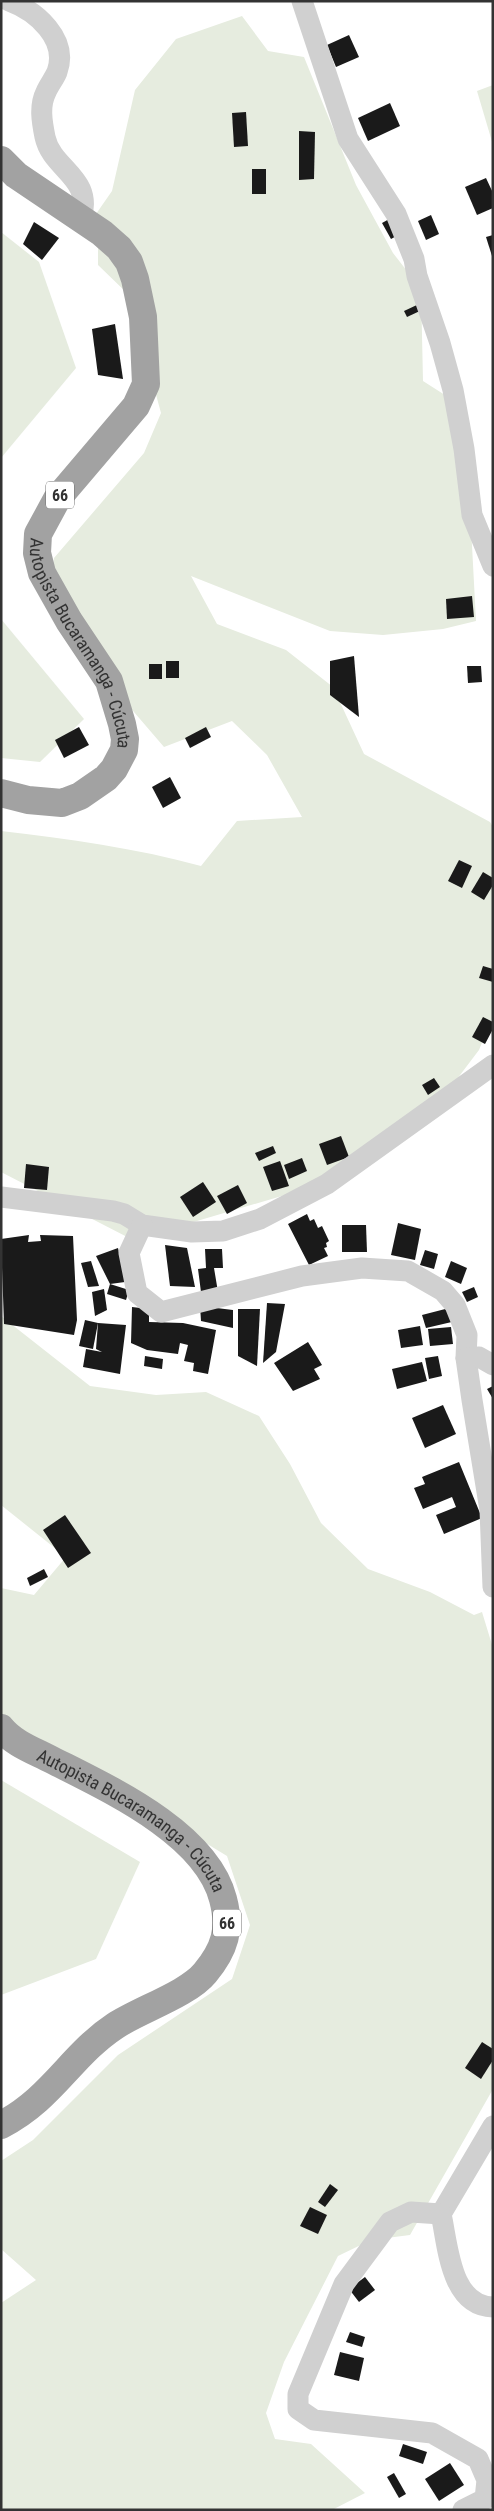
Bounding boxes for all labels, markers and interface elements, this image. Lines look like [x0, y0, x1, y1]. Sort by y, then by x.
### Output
road number: 66 [46, 482, 74, 508]
street label: Autopista Bucaramanga - Cúcuta [26, 537, 135, 750]
street label: Autopista Bucaramanga - Cúcuta [34, 1744, 230, 1895]
road number: 66 [213, 1910, 241, 1936]

